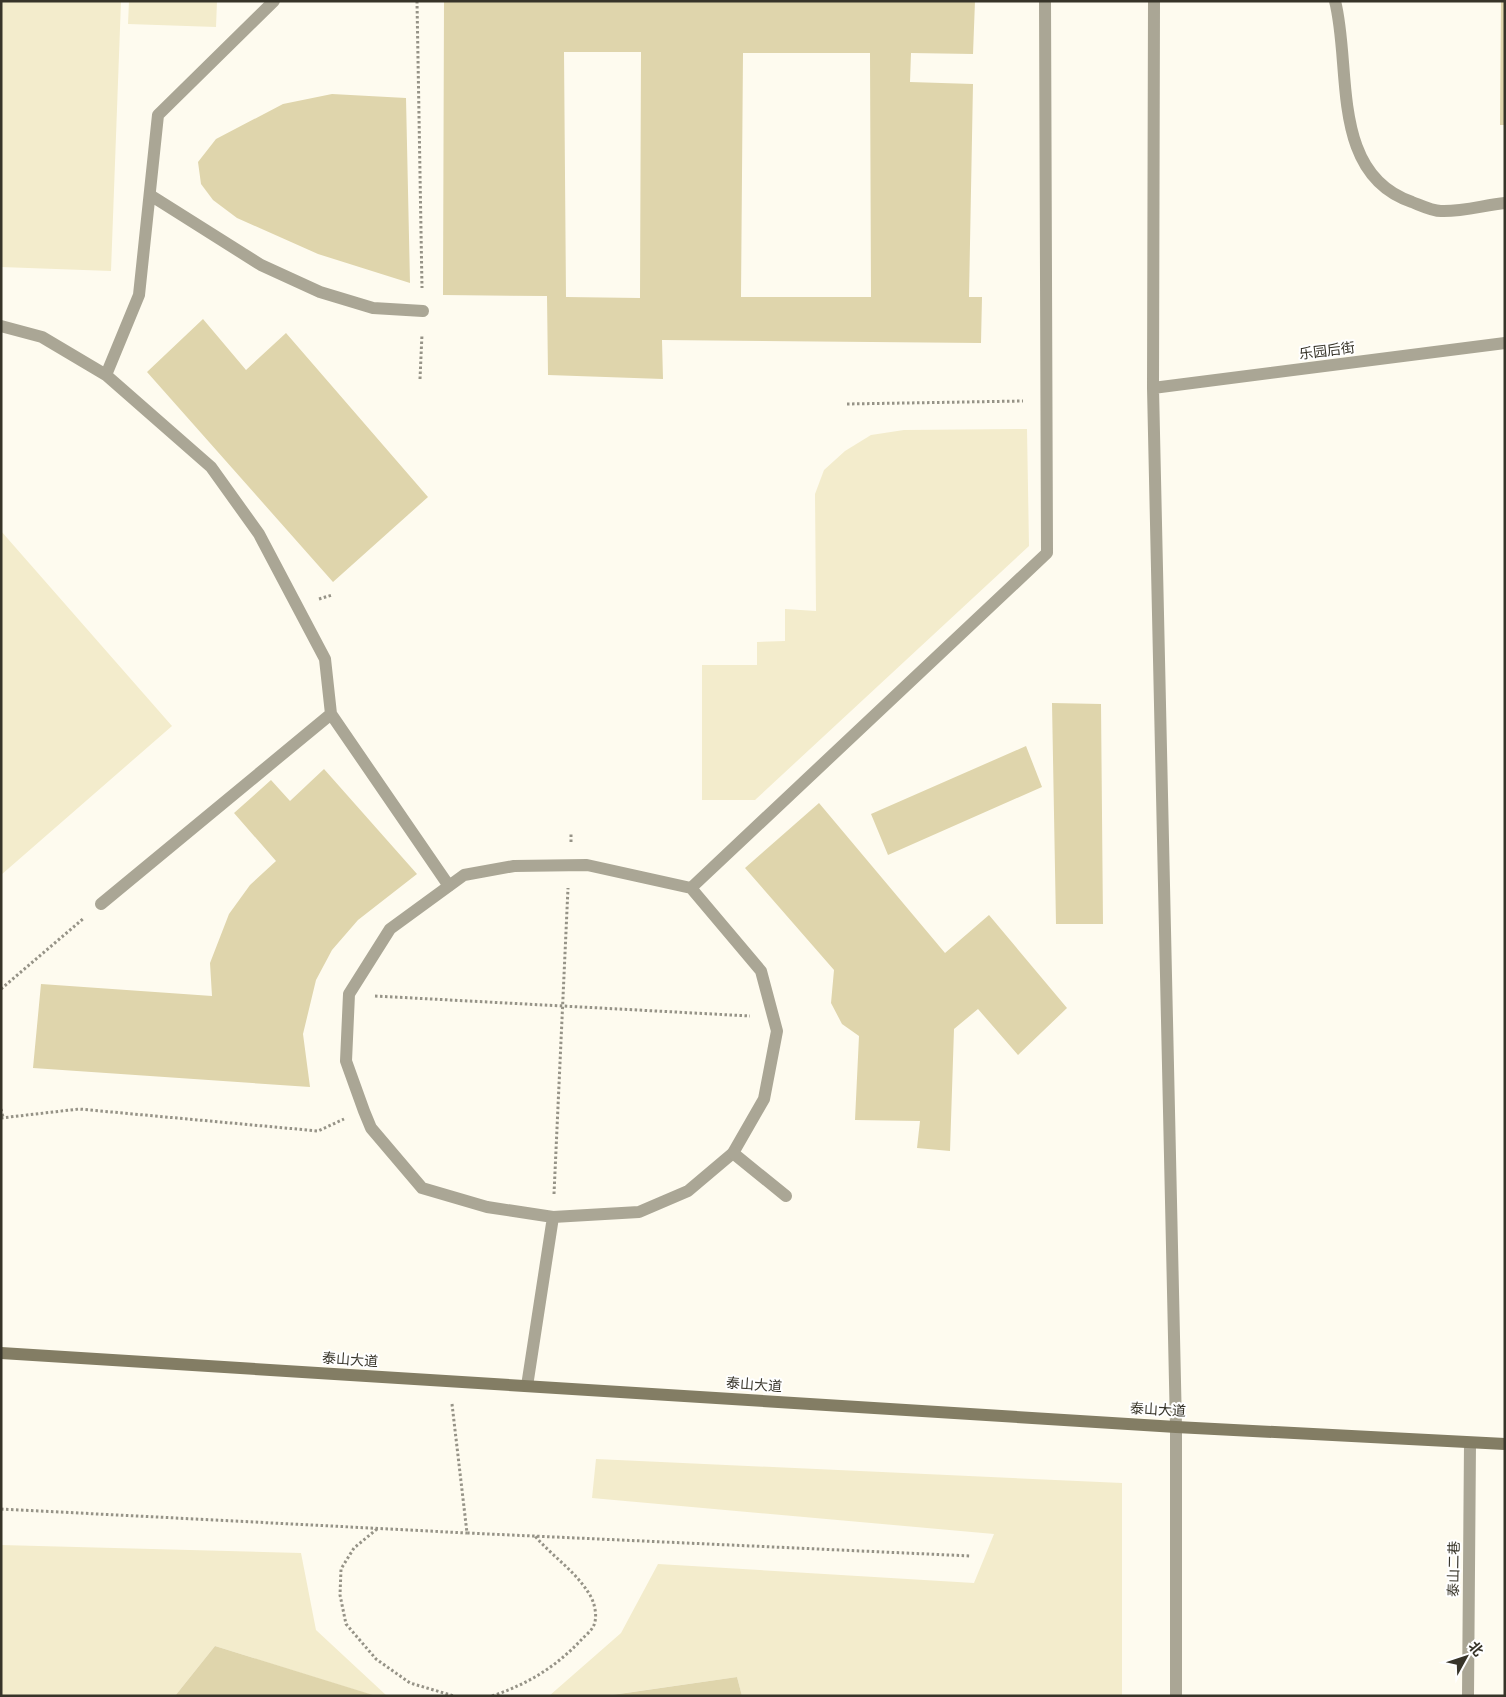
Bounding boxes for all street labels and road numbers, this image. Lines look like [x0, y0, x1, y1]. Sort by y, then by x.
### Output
street label: 乐园后街 [1298, 339, 1356, 363]
street label: 泰山大道 [321, 1350, 379, 1370]
street label: 泰山大道 [725, 1375, 783, 1395]
street label: 泰山大道 [1130, 1400, 1186, 1420]
street label: 泰山二巷 [1445, 1541, 1463, 1597]

